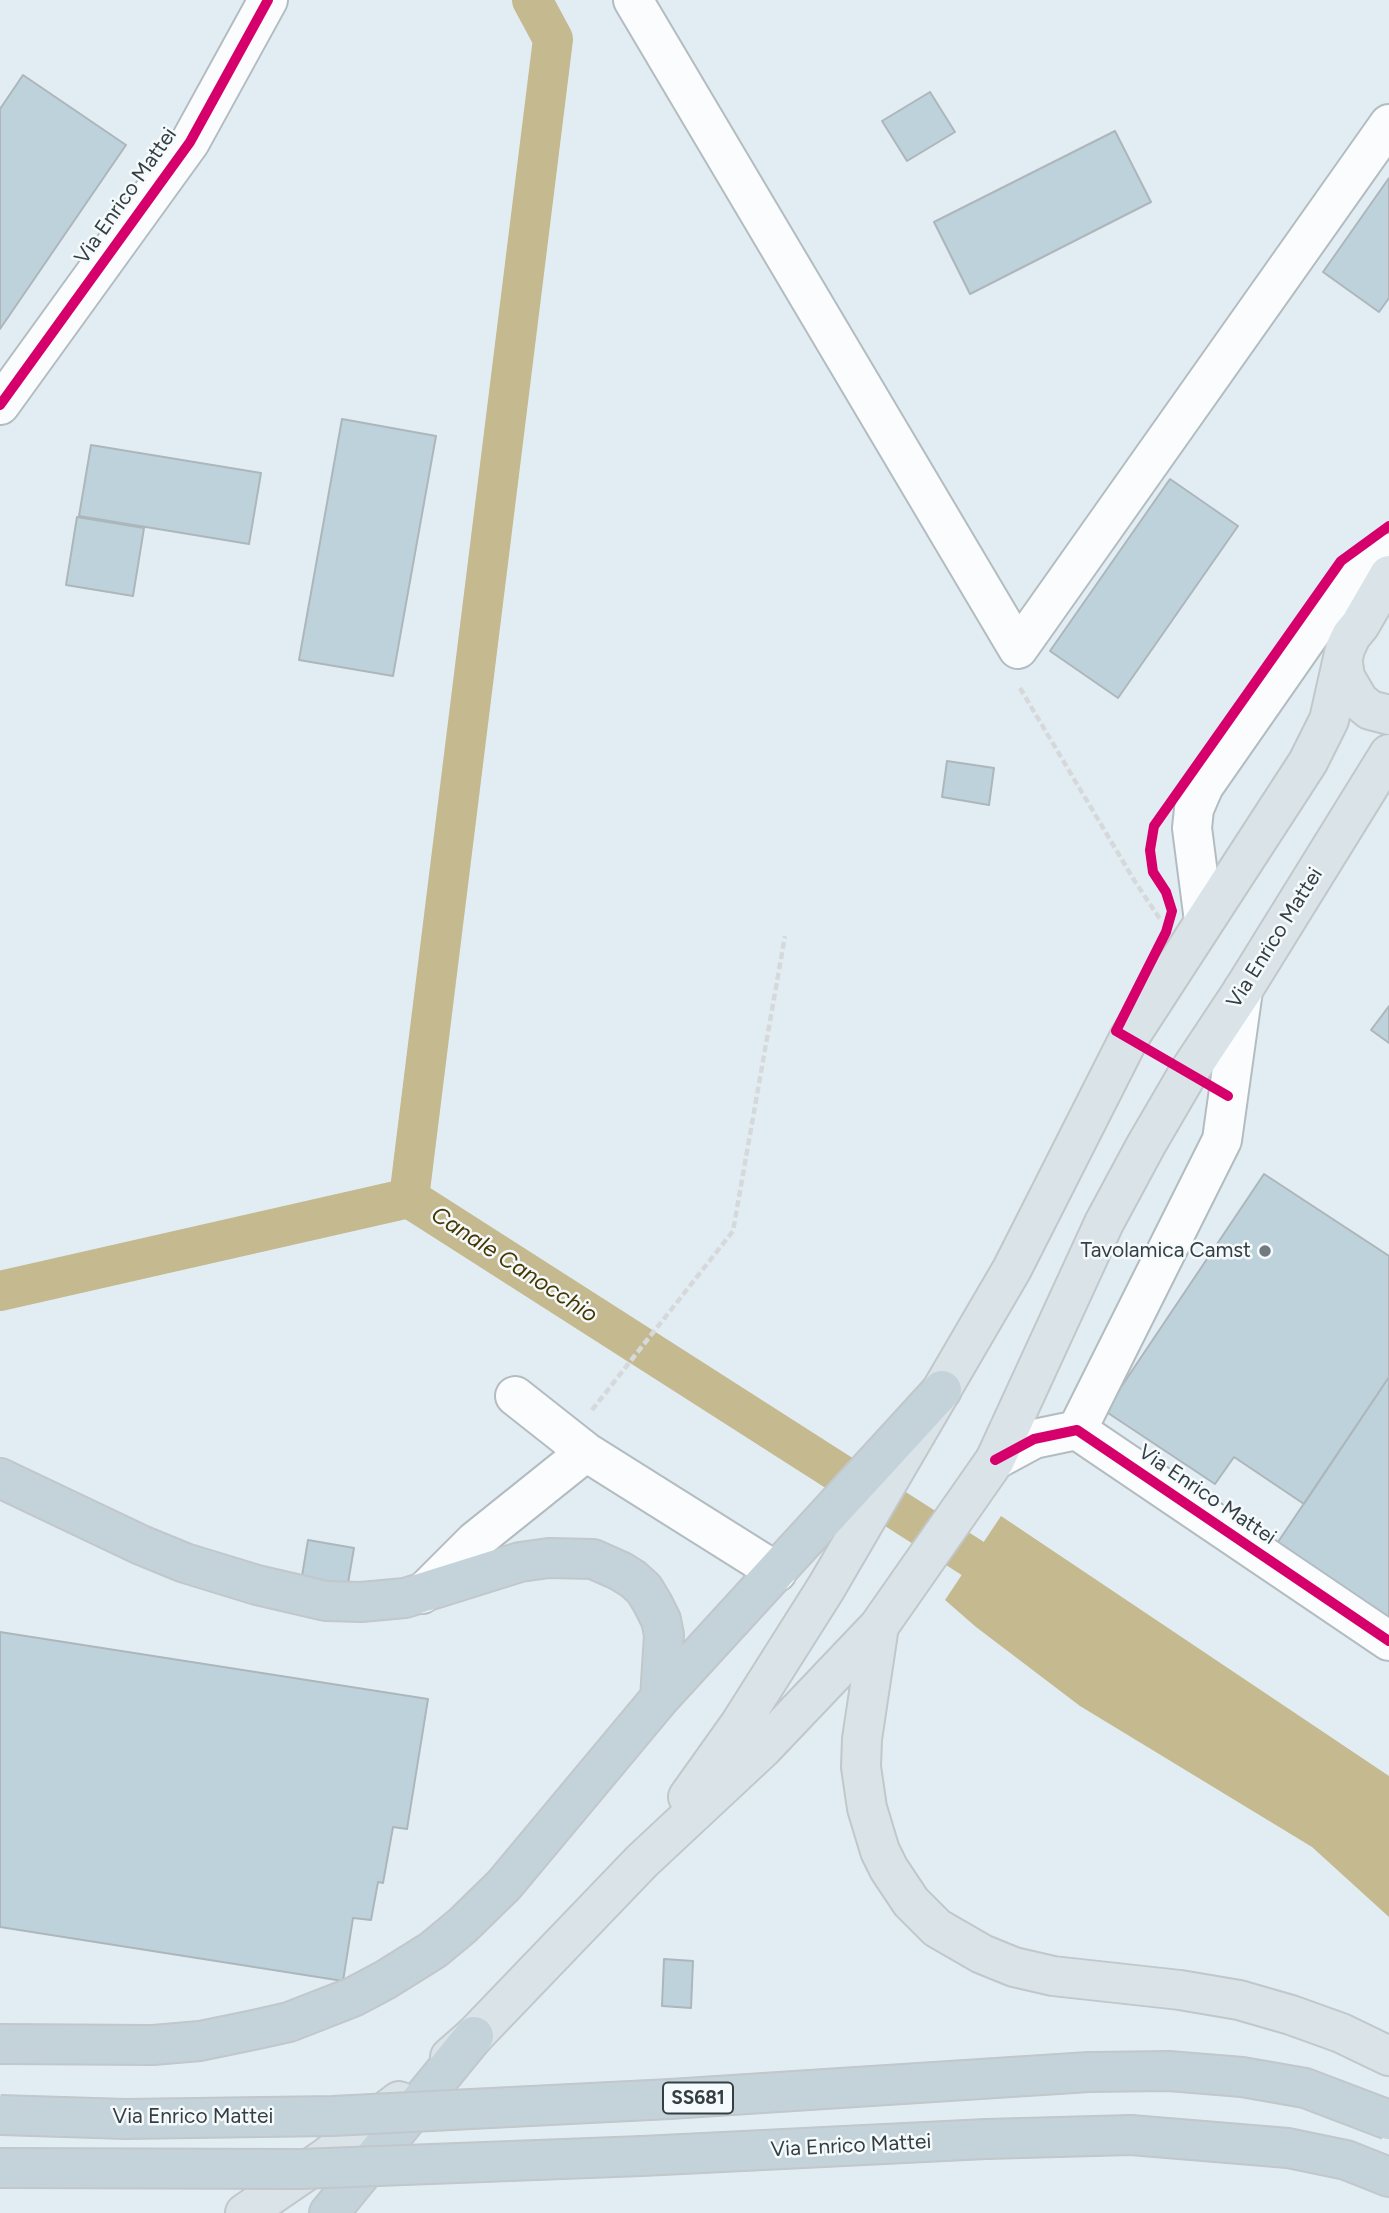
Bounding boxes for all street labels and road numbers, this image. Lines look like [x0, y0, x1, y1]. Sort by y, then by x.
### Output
street label: Via Enrico Mattei [70, 123, 182, 269]
street label: Via Enrico Mattei [1222, 863, 1328, 1013]
street label: Via Enrico Mattei [1133, 1440, 1281, 1550]
road number: SS681 [663, 2082, 733, 2114]
street label: Via Enrico Mattei [113, 2104, 273, 2130]
street label: Via Enrico Mattei [770, 2129, 932, 2163]

